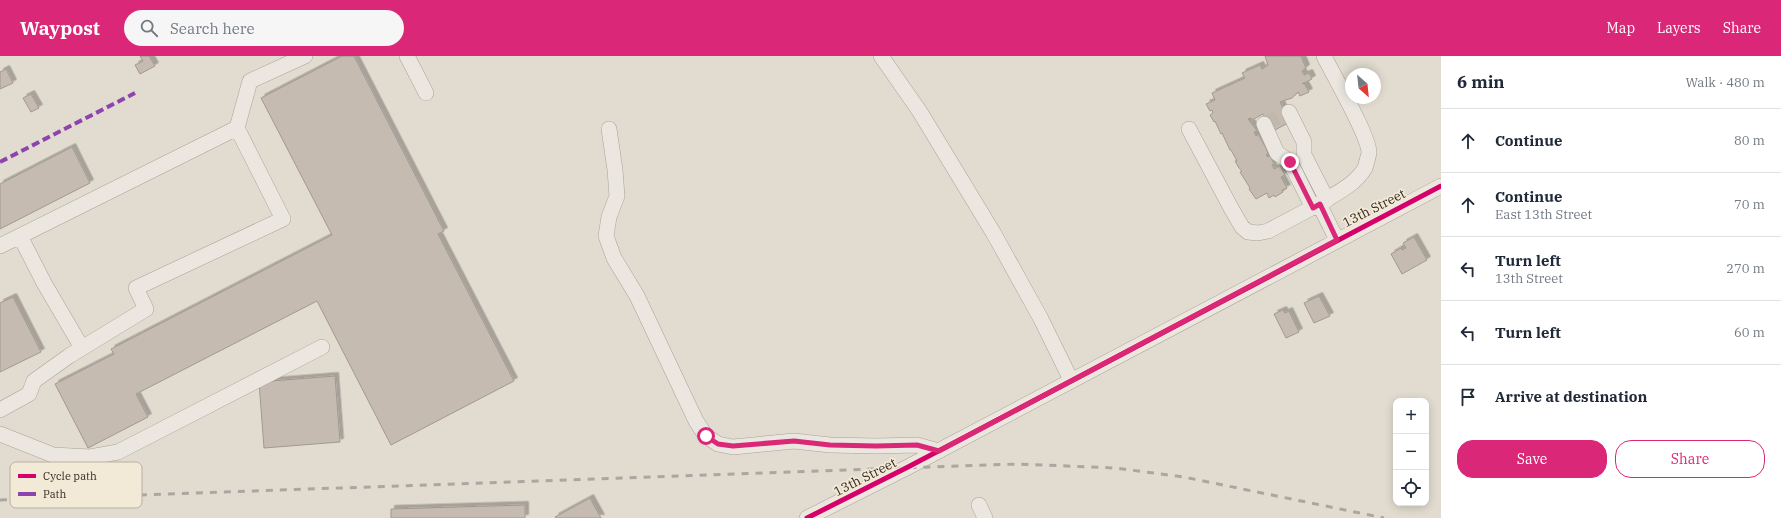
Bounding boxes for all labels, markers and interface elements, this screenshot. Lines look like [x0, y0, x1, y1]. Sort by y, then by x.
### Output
search box [124, 10, 404, 46]
text: Waypost [20, 16, 100, 40]
icon: search [138, 17, 160, 39]
text: Search here [170, 19, 254, 38]
text: Map [1607, 19, 1635, 37]
text: Layers [1657, 19, 1701, 37]
text: Share [1723, 19, 1761, 37]
north arrow [1345, 68, 1381, 104]
text: 6 min [1457, 71, 1505, 93]
text: Walk · 480 m [1686, 74, 1765, 91]
icon: ahead [1457, 130, 1479, 152]
text: Continue [1495, 131, 1562, 150]
text: 80 m [1734, 132, 1765, 149]
route end [1281, 153, 1299, 171]
street label: 13th Street [1340, 185, 1408, 231]
text: Continue [1495, 187, 1562, 206]
icon: ahead [1457, 194, 1479, 216]
text: 70 m [1734, 196, 1765, 213]
text: East 13th Street [1495, 206, 1592, 223]
text: Turn left [1495, 251, 1561, 270]
icon: left [1457, 258, 1479, 280]
text: 270 m [1726, 260, 1765, 277]
text: 13th Street [1495, 270, 1563, 287]
icon: left [1457, 322, 1479, 344]
text: Turn left [1495, 323, 1561, 342]
text: 60 m [1734, 324, 1765, 341]
icon: arrive [1457, 386, 1479, 408]
text: Arrive at destination [1495, 387, 1647, 406]
map controls [1393, 398, 1429, 506]
button: + [1393, 398, 1429, 434]
route start [697, 427, 715, 445]
button: − [1393, 434, 1429, 470]
button: Save [1457, 440, 1607, 478]
button: Share [1615, 440, 1765, 478]
street label: 13th Street [831, 454, 899, 500]
legend [10, 462, 142, 508]
text: Cycle path [43, 469, 97, 483]
button: locate [1393, 470, 1429, 506]
text: Path [43, 487, 66, 501]

